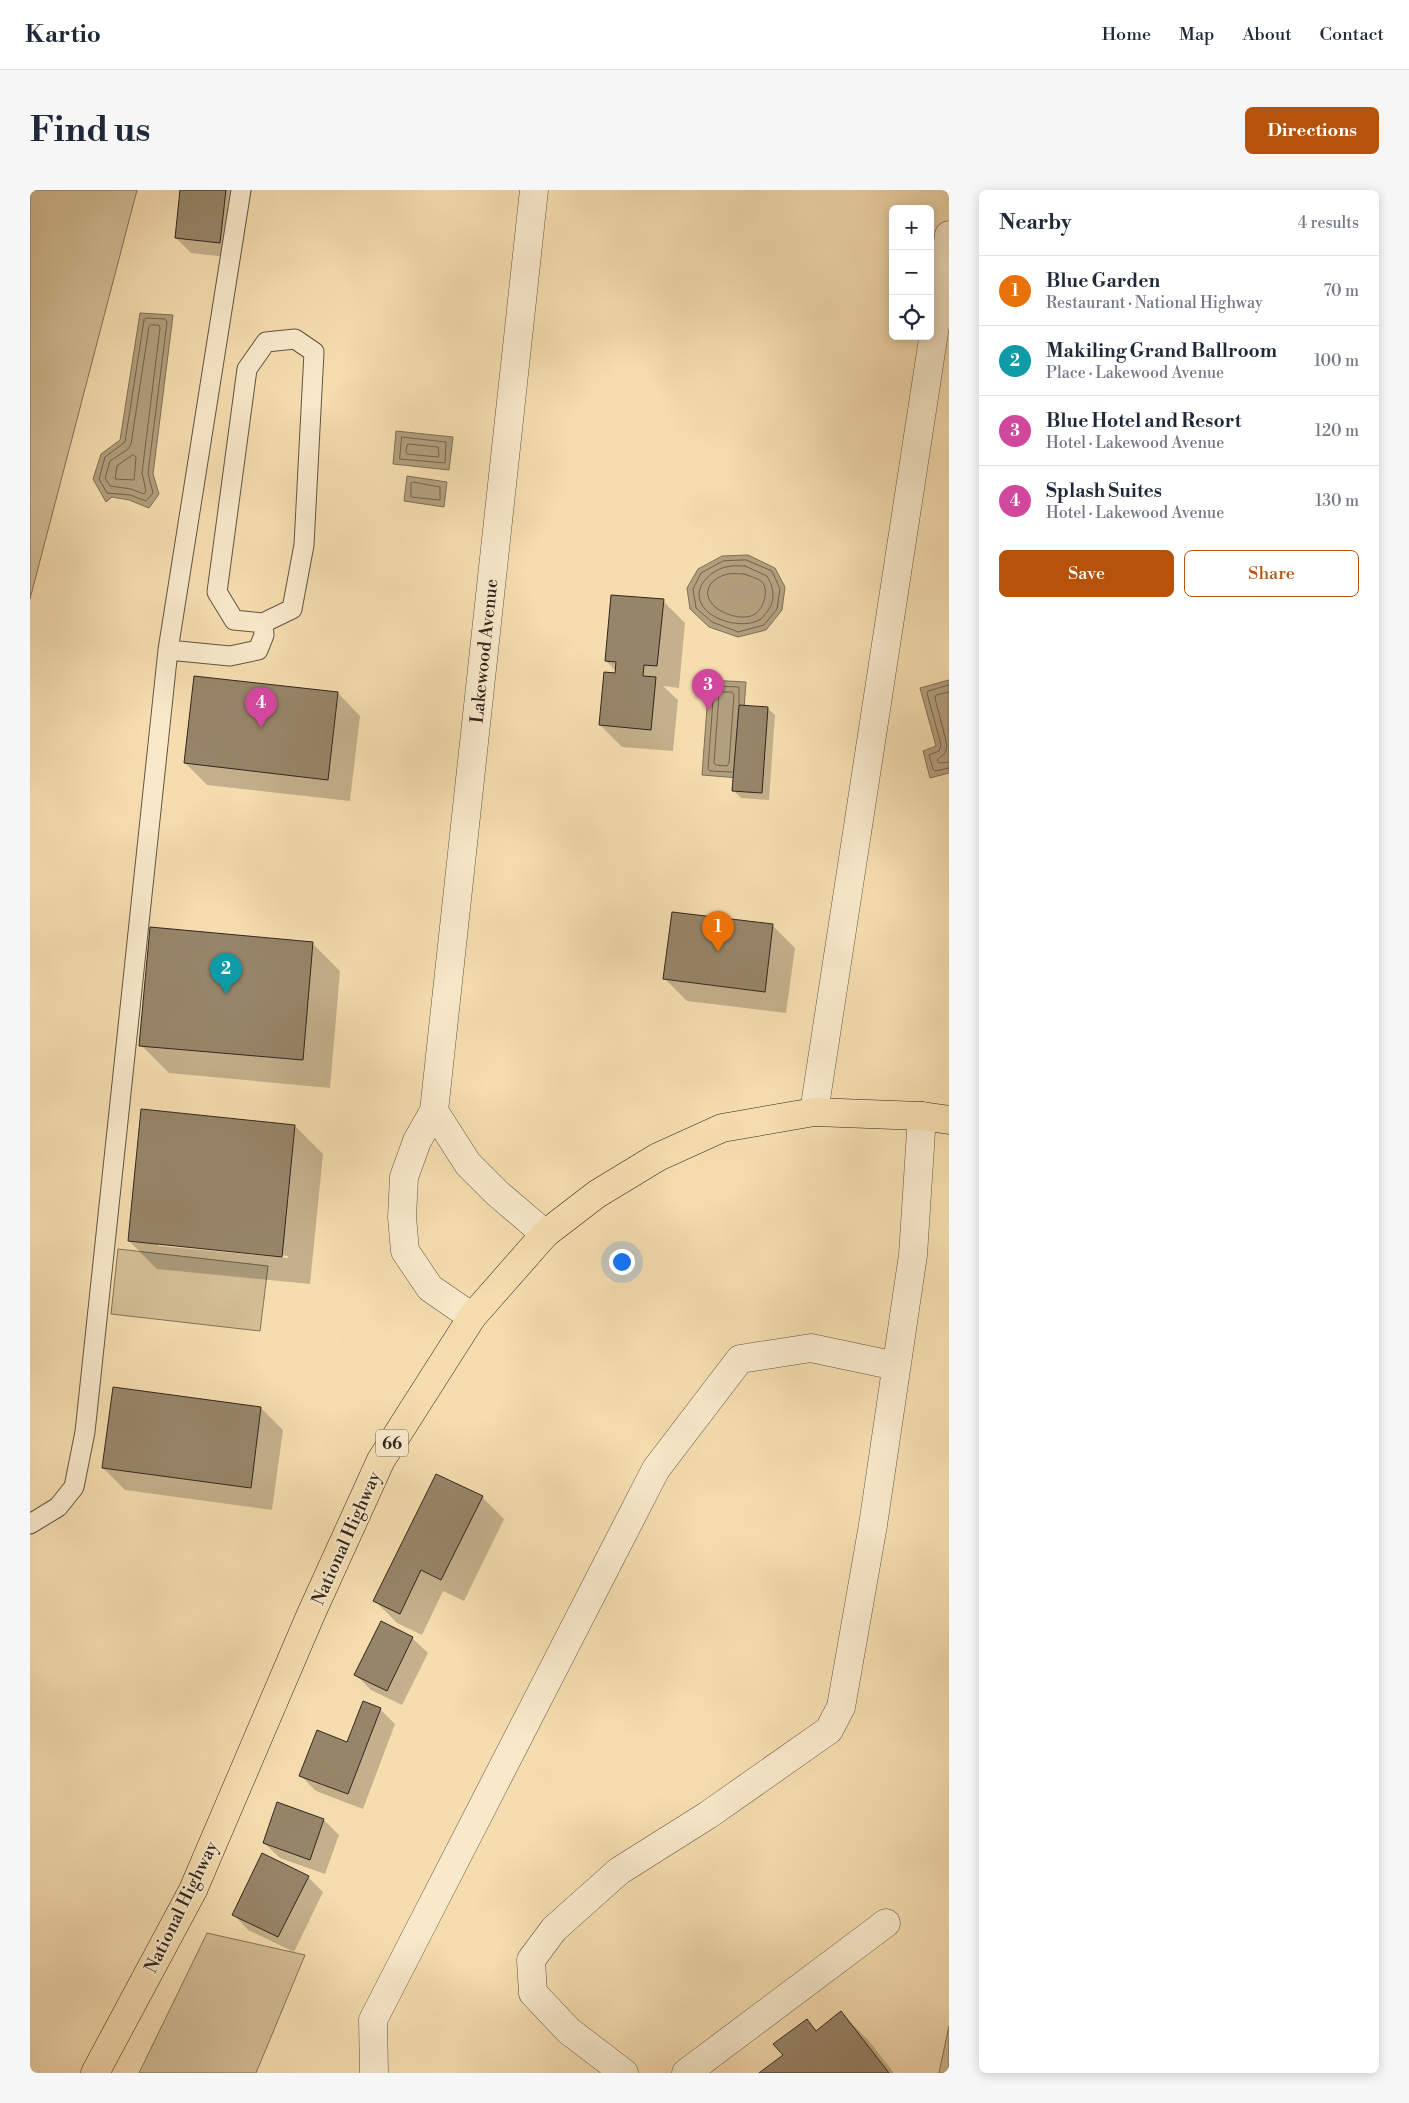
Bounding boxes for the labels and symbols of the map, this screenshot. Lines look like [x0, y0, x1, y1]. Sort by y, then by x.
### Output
street label: Lakewood Avenue [465, 578, 504, 724]
pin: 3 [692, 669, 724, 710]
pin: 4 [245, 687, 277, 728]
pin: 1 [702, 911, 734, 952]
pin: 2 [210, 953, 242, 994]
your location [609, 1249, 635, 1275]
road number: 66 [376, 1430, 408, 1456]
street label: National Highway [307, 1468, 386, 1609]
street label: National Highway [140, 1837, 223, 1977]

